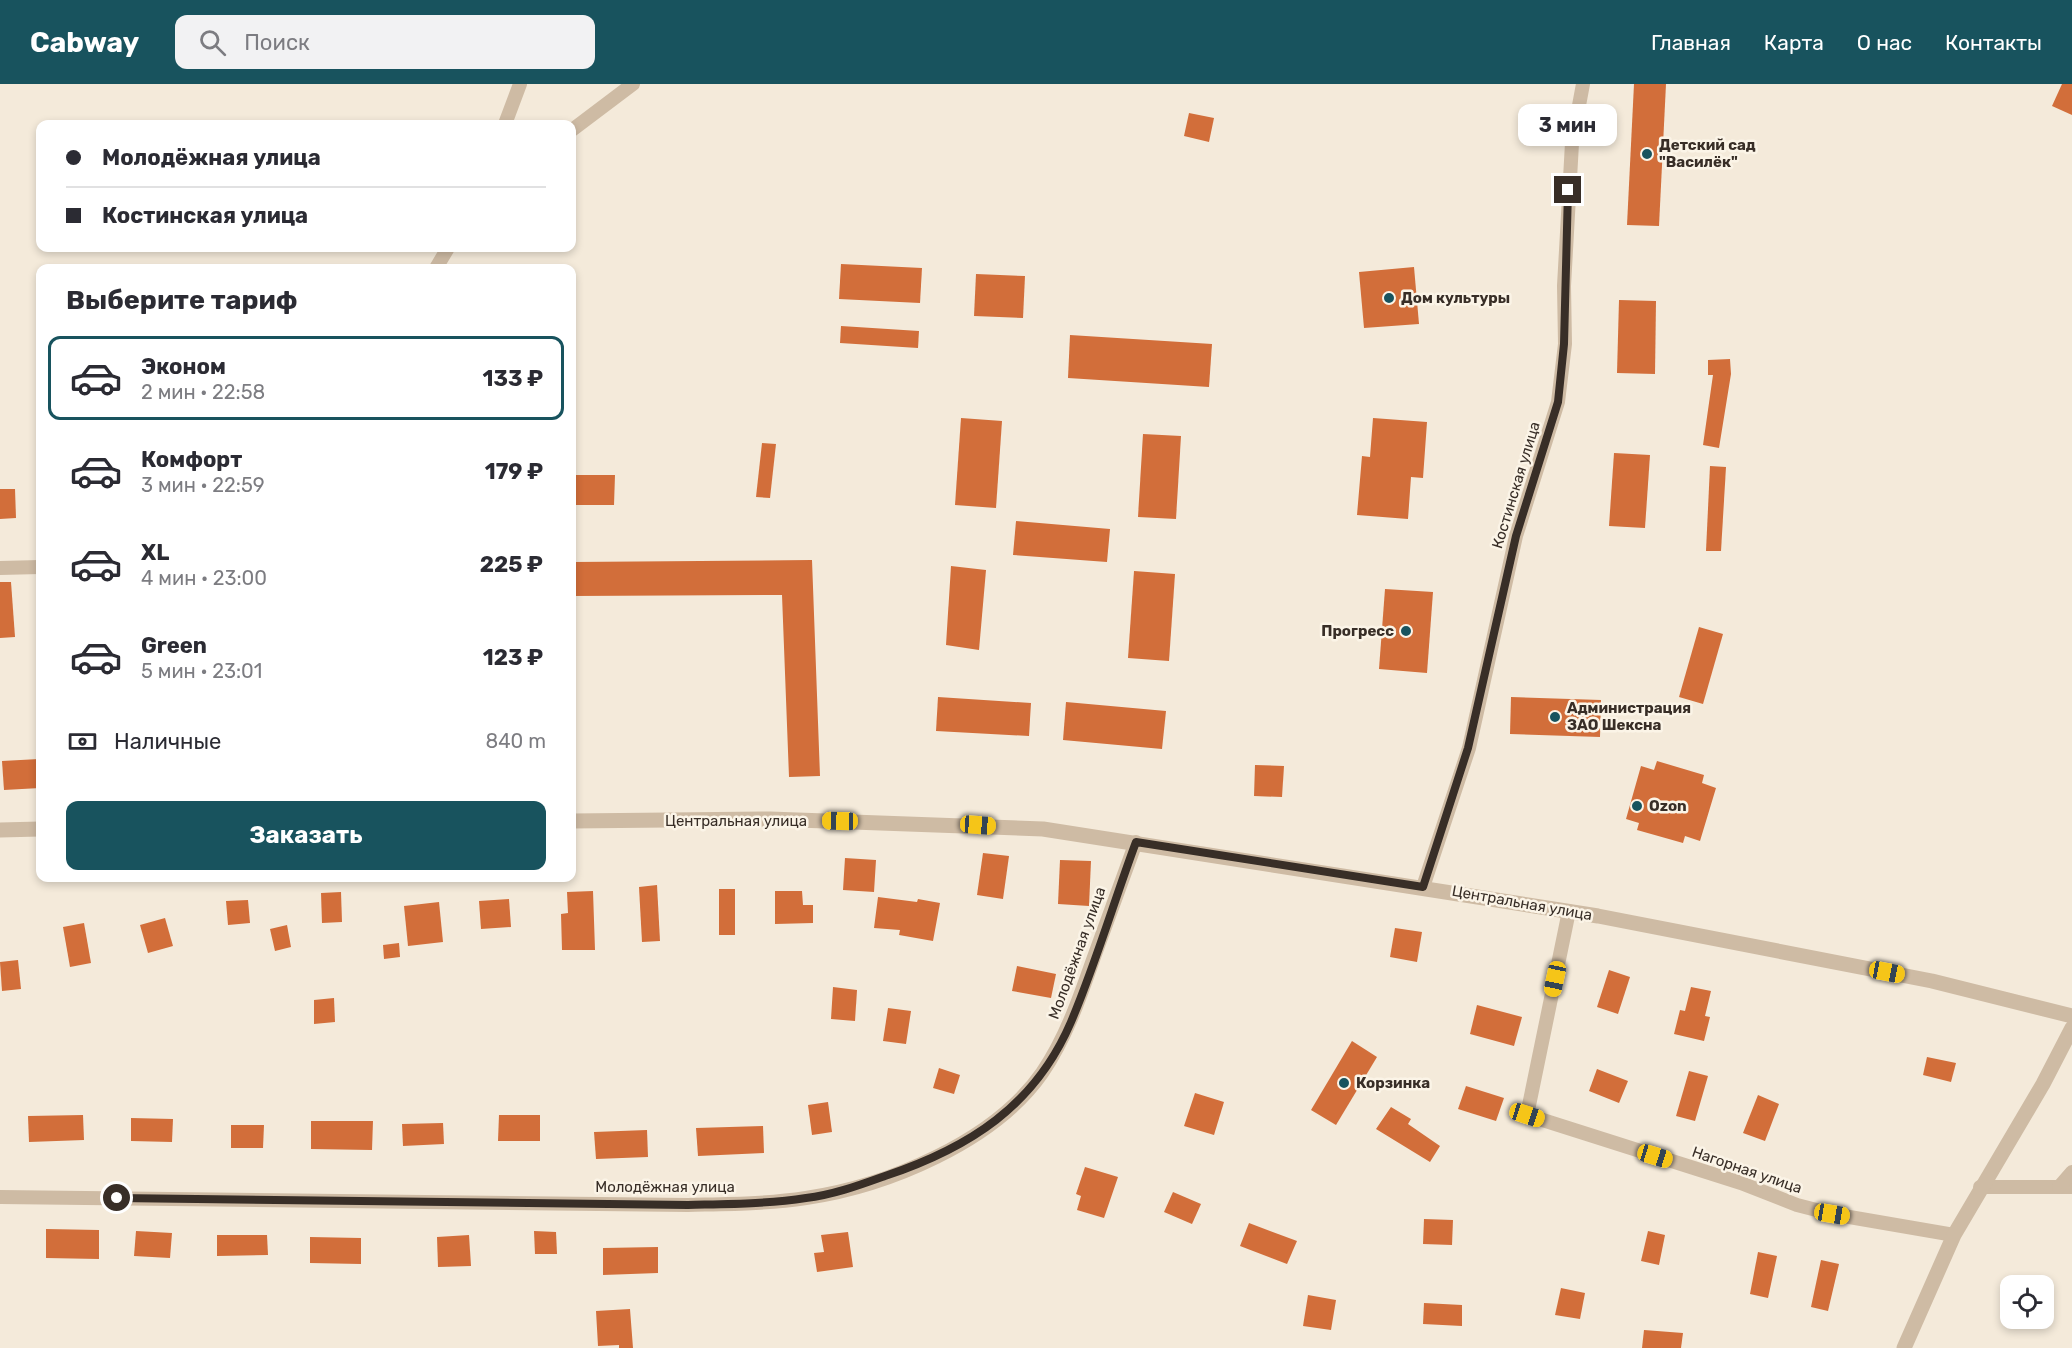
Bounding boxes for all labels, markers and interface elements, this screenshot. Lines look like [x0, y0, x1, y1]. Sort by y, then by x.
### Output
search box [175, 15, 595, 69]
text: Cabway [30, 26, 139, 59]
icon: search [196, 26, 229, 59]
text: Поиск [244, 29, 310, 56]
text: Главная [1651, 30, 1731, 55]
text: Карта [1764, 30, 1824, 55]
text: О нас [1857, 30, 1912, 55]
text: Контакты [1945, 30, 2042, 55]
callout: 3 мин [1518, 103, 1618, 145]
text: 3 мин [1539, 113, 1596, 137]
place label: Детский сад "Василёк" [1659, 136, 1756, 171]
text: Молодёжная улица [102, 144, 321, 171]
marker: Детский сад "Василёк" [1640, 147, 1654, 161]
route end [1554, 176, 1581, 203]
text: Костинская улица [102, 202, 308, 229]
text: Выберите тариф [66, 284, 297, 316]
place label: Дом культуры [1401, 289, 1510, 307]
marker: Дом культуры [1382, 291, 1396, 305]
icon: car [69, 351, 123, 405]
text: Эконом [141, 353, 226, 380]
text: 133 ₽ [483, 365, 543, 392]
text: 2 мин · 22:58 [141, 380, 265, 404]
street label: Костинская улица [1488, 419, 1544, 551]
icon: car [69, 444, 123, 498]
text: Комфорт [141, 446, 242, 473]
text: 179 ₽ [485, 458, 543, 485]
text: 3 мин · 22:59 [141, 473, 265, 497]
icon: car [69, 537, 123, 591]
text: XL [141, 539, 169, 566]
text: 225 ₽ [480, 551, 543, 578]
text: 4 мин · 23:00 [141, 566, 267, 590]
place label: Прогресс [1321, 622, 1394, 640]
marker: Прогресс [1399, 624, 1413, 638]
icon: car [69, 630, 123, 684]
text: Green [141, 632, 207, 659]
text: 123 ₽ [483, 644, 543, 671]
text: 5 мин · 23:01 [141, 659, 262, 683]
place label: Администрация ЗАО Шексна [1567, 699, 1691, 734]
marker: Администрация ЗАО Шексна [1548, 710, 1562, 724]
icon: cash [66, 725, 99, 758]
text: Наличные [114, 728, 221, 755]
text: 840 m [485, 729, 546, 753]
place label: Ozon [1649, 797, 1687, 815]
marker: Ozon [1630, 799, 1644, 813]
button: Заказать [66, 801, 546, 870]
street label: Центральная улица [665, 812, 807, 830]
car [822, 812, 858, 830]
car [959, 815, 997, 835]
street label: Центральная улица [1451, 882, 1593, 924]
street label: Молодёжная улица [1045, 884, 1109, 1022]
car [1542, 960, 1568, 998]
car [1868, 960, 1906, 984]
place label: Корзинка [1356, 1074, 1430, 1092]
marker: Корзинка [1337, 1076, 1351, 1090]
car [1507, 1101, 1547, 1129]
car [1635, 1142, 1675, 1170]
street label: Нагорная улица [1690, 1143, 1804, 1197]
street label: Молодёжная улица [595, 1178, 735, 1196]
route start [103, 1184, 130, 1211]
car [1813, 1202, 1851, 1226]
map controls [2000, 1275, 2054, 1329]
button: locate [2000, 1275, 2054, 1329]

